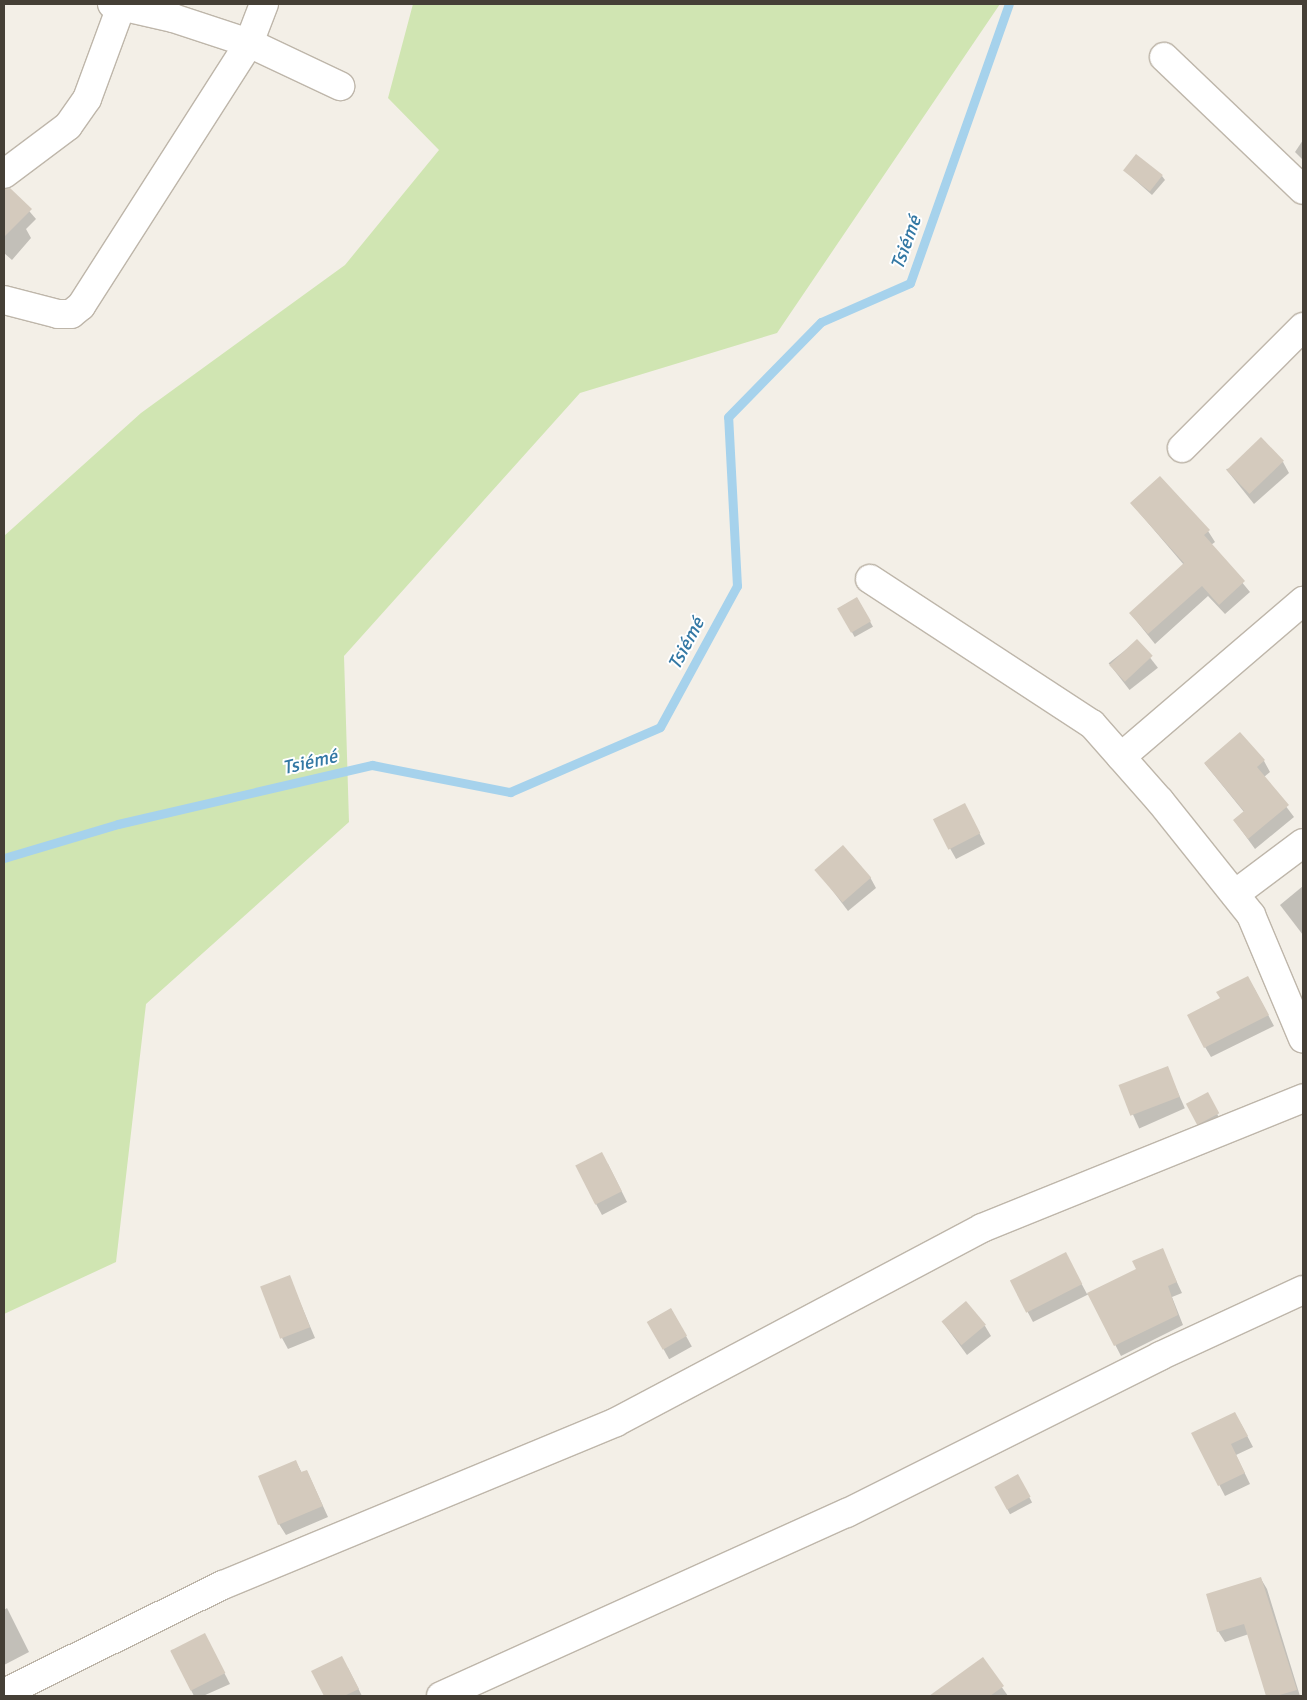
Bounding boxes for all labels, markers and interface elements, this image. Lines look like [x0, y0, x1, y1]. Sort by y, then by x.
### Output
water label: Tsiémé [887, 213, 927, 273]
water label: Tsiémé [664, 614, 710, 674]
water label: Tsiémé [280, 746, 340, 780]

